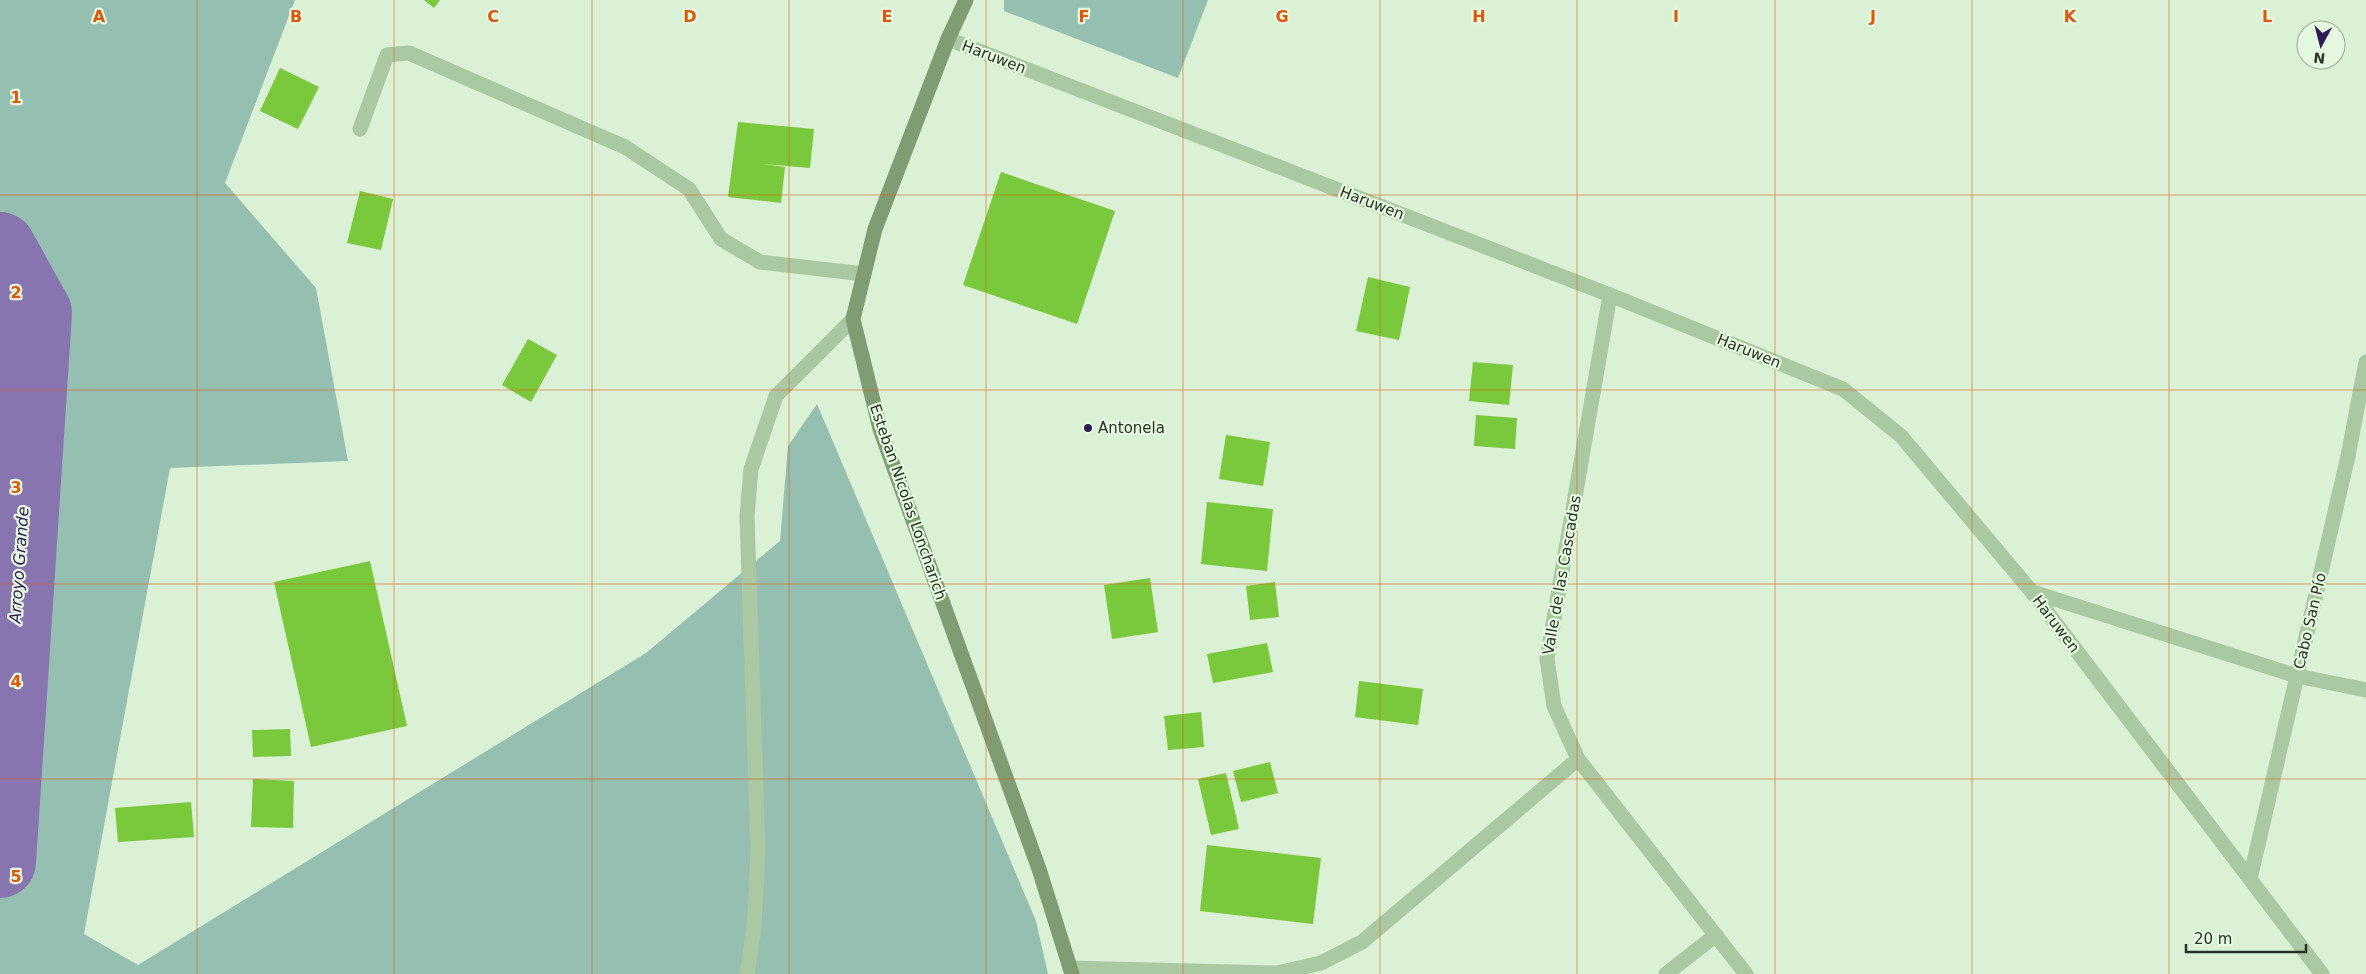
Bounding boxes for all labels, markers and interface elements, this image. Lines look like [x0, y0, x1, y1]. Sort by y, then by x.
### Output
text: A [93, 7, 106, 26]
text: B [290, 7, 302, 26]
text: C [487, 7, 499, 26]
text: D [683, 7, 697, 26]
text: E [882, 7, 892, 26]
text: F [1079, 7, 1089, 26]
text: G [1275, 7, 1289, 26]
text: H [1472, 7, 1486, 26]
text: I [1673, 7, 1679, 26]
text: J [1869, 7, 1876, 26]
text: K [2064, 7, 2077, 26]
text: L [2262, 7, 2272, 26]
north arrow [2296, 20, 2346, 70]
street label: Haruwen [959, 37, 1029, 77]
text: N [2313, 49, 2326, 67]
text: 1 [10, 88, 22, 107]
street label: Haruwen [1337, 183, 1407, 223]
text: 2 [10, 283, 22, 302]
street label: Haruwen [1714, 330, 1784, 372]
street label: Esteban Nicolas Loncharich [866, 402, 950, 602]
place label: Antonela [1098, 419, 1165, 437]
marker: Antonela [1082, 422, 1094, 434]
text: 3 [10, 478, 22, 497]
street label: Valle de las Cascadas [1539, 494, 1585, 656]
water label: Arroyo Grande [5, 506, 33, 625]
street label: Cabo San Pío [2290, 571, 2330, 671]
street label: Haruwen [2029, 592, 2083, 656]
text: 4 [10, 672, 22, 691]
text: 5 [10, 867, 22, 886]
scale bar [2186, 922, 2306, 954]
text: 20 m [2194, 930, 2232, 948]

